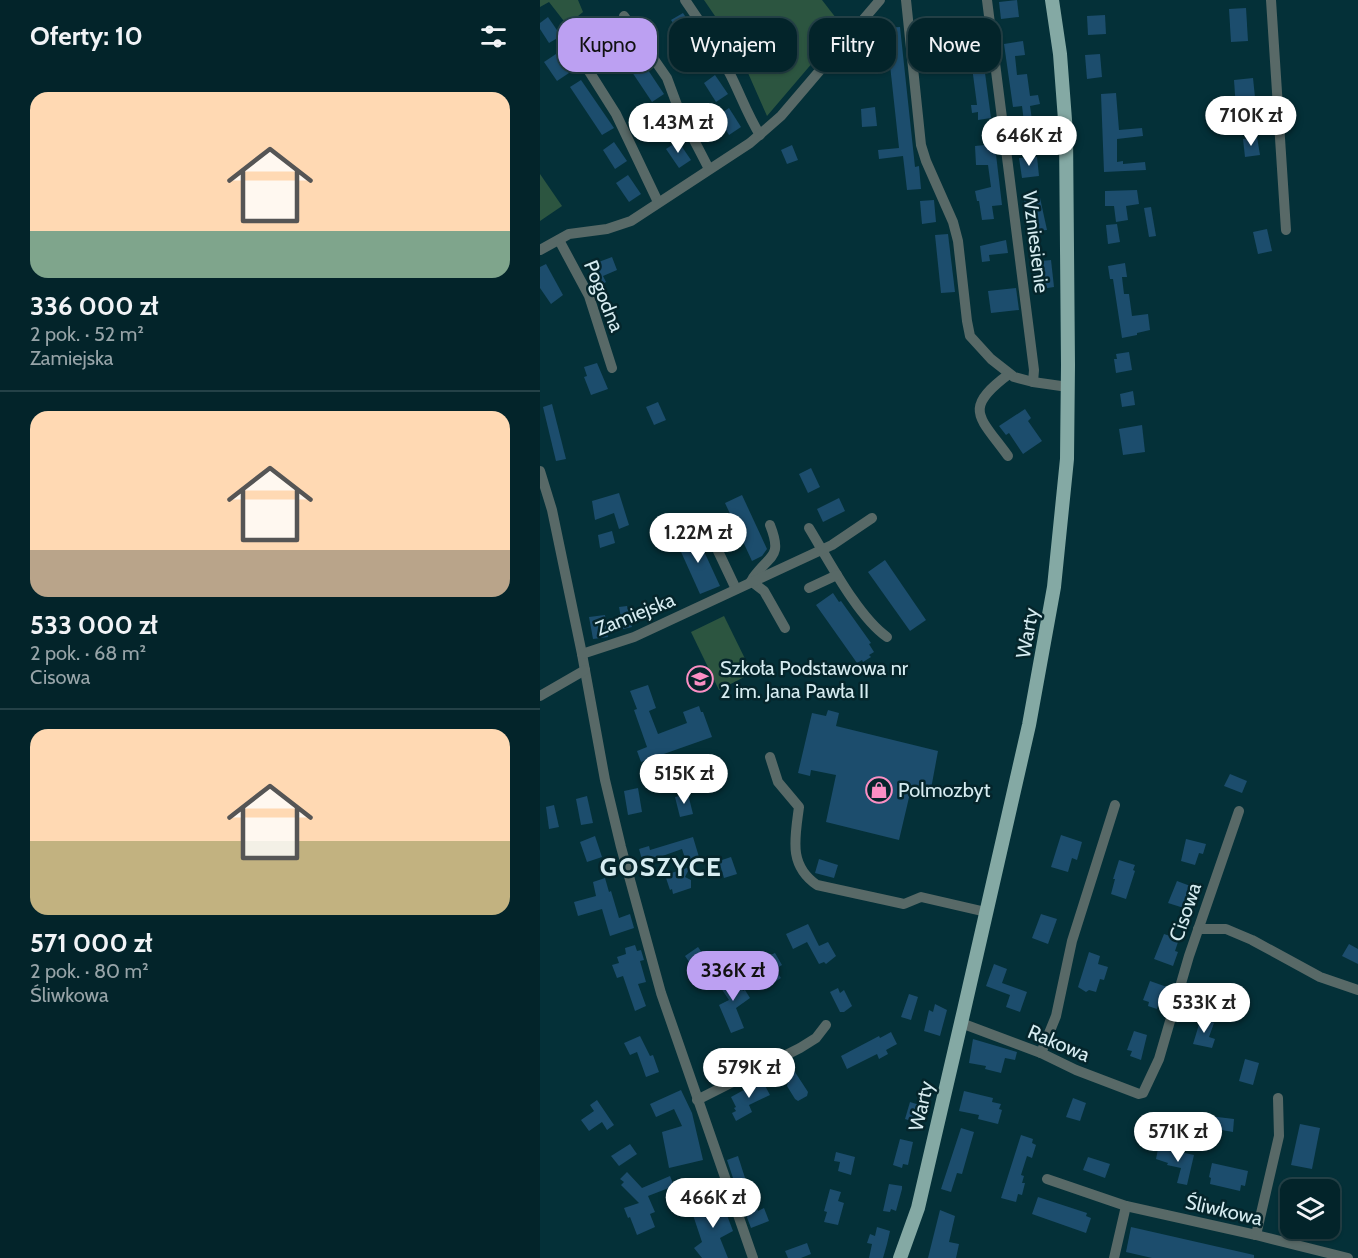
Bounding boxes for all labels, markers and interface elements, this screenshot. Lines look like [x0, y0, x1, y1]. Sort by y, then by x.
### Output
chip: Kupno [558, 18, 657, 72]
chip: Wynajem [669, 18, 797, 72]
chip: Filtry [809, 18, 896, 72]
chip: Nowe [908, 18, 1001, 72]
text: Oferty: 10 [30, 20, 143, 52]
icon: filters [477, 20, 510, 53]
pin: 710K zł [1196, 96, 1306, 147]
pin: 1.43M zł [616, 103, 740, 154]
text: 710K zł [1219, 103, 1283, 127]
text: 1.43M zł [643, 110, 713, 134]
pin: 646K zł [974, 116, 1084, 167]
text: 646K zł [996, 123, 1062, 147]
icon: home [216, 131, 324, 239]
street label: Wzniesienie [1018, 190, 1054, 294]
street label: Pogodna [579, 257, 629, 336]
text: 336 000 zł [30, 290, 158, 322]
text: 2 pok. · 52 m² [30, 322, 144, 346]
text: Zamiejska [30, 346, 113, 370]
icon: home [216, 450, 324, 558]
pin: 1.22M zł [636, 513, 760, 564]
text: 1.22M zł [664, 520, 732, 544]
street label: Zamiejska [592, 587, 679, 641]
street label: Warty [1011, 606, 1043, 660]
text: 533 000 zł [30, 609, 158, 641]
text: 2 pok. · 68 m² [30, 641, 146, 665]
place label: Szkoła Podstawowa nr 2 im. Jana Pawła II [720, 656, 909, 703]
school or university icon: Szkoła Podstawowa nr 2 im. Jana Pawła II [685, 664, 715, 694]
text: Cisowa [30, 665, 90, 689]
pin: 515K zł [629, 754, 739, 805]
text: 515K zł [654, 761, 714, 785]
icon: home [216, 768, 324, 876]
shop icon: Polmozbyt [864, 775, 894, 805]
place label: Polmozbyt [898, 778, 991, 802]
district label: GOSZYCE [600, 851, 722, 883]
street label: Cisowa [1164, 879, 1206, 944]
text: 571 000 zł [30, 927, 153, 959]
pin: 336K zł [678, 951, 788, 1002]
text: 336K zł [701, 958, 765, 982]
text: 2 pok. · 80 m² [30, 959, 149, 983]
text: Śliwkowa [30, 983, 109, 1007]
pin: 533K zł [1149, 983, 1259, 1034]
text: 533K zł [1172, 990, 1236, 1014]
street label: Rakowa [1024, 1019, 1094, 1067]
pin: 579K zł [694, 1048, 804, 1099]
text: 579K zł [717, 1055, 781, 1079]
street label: Warty [904, 1079, 938, 1133]
pin: 571K zł [1123, 1112, 1233, 1163]
text: 571K zł [1148, 1119, 1208, 1143]
pin: 466K zł [658, 1178, 768, 1229]
map controls [1280, 1179, 1340, 1239]
button: layers [1280, 1179, 1340, 1239]
text: 466K zł [680, 1185, 746, 1209]
street label: Śliwkowa [1183, 1189, 1265, 1231]

